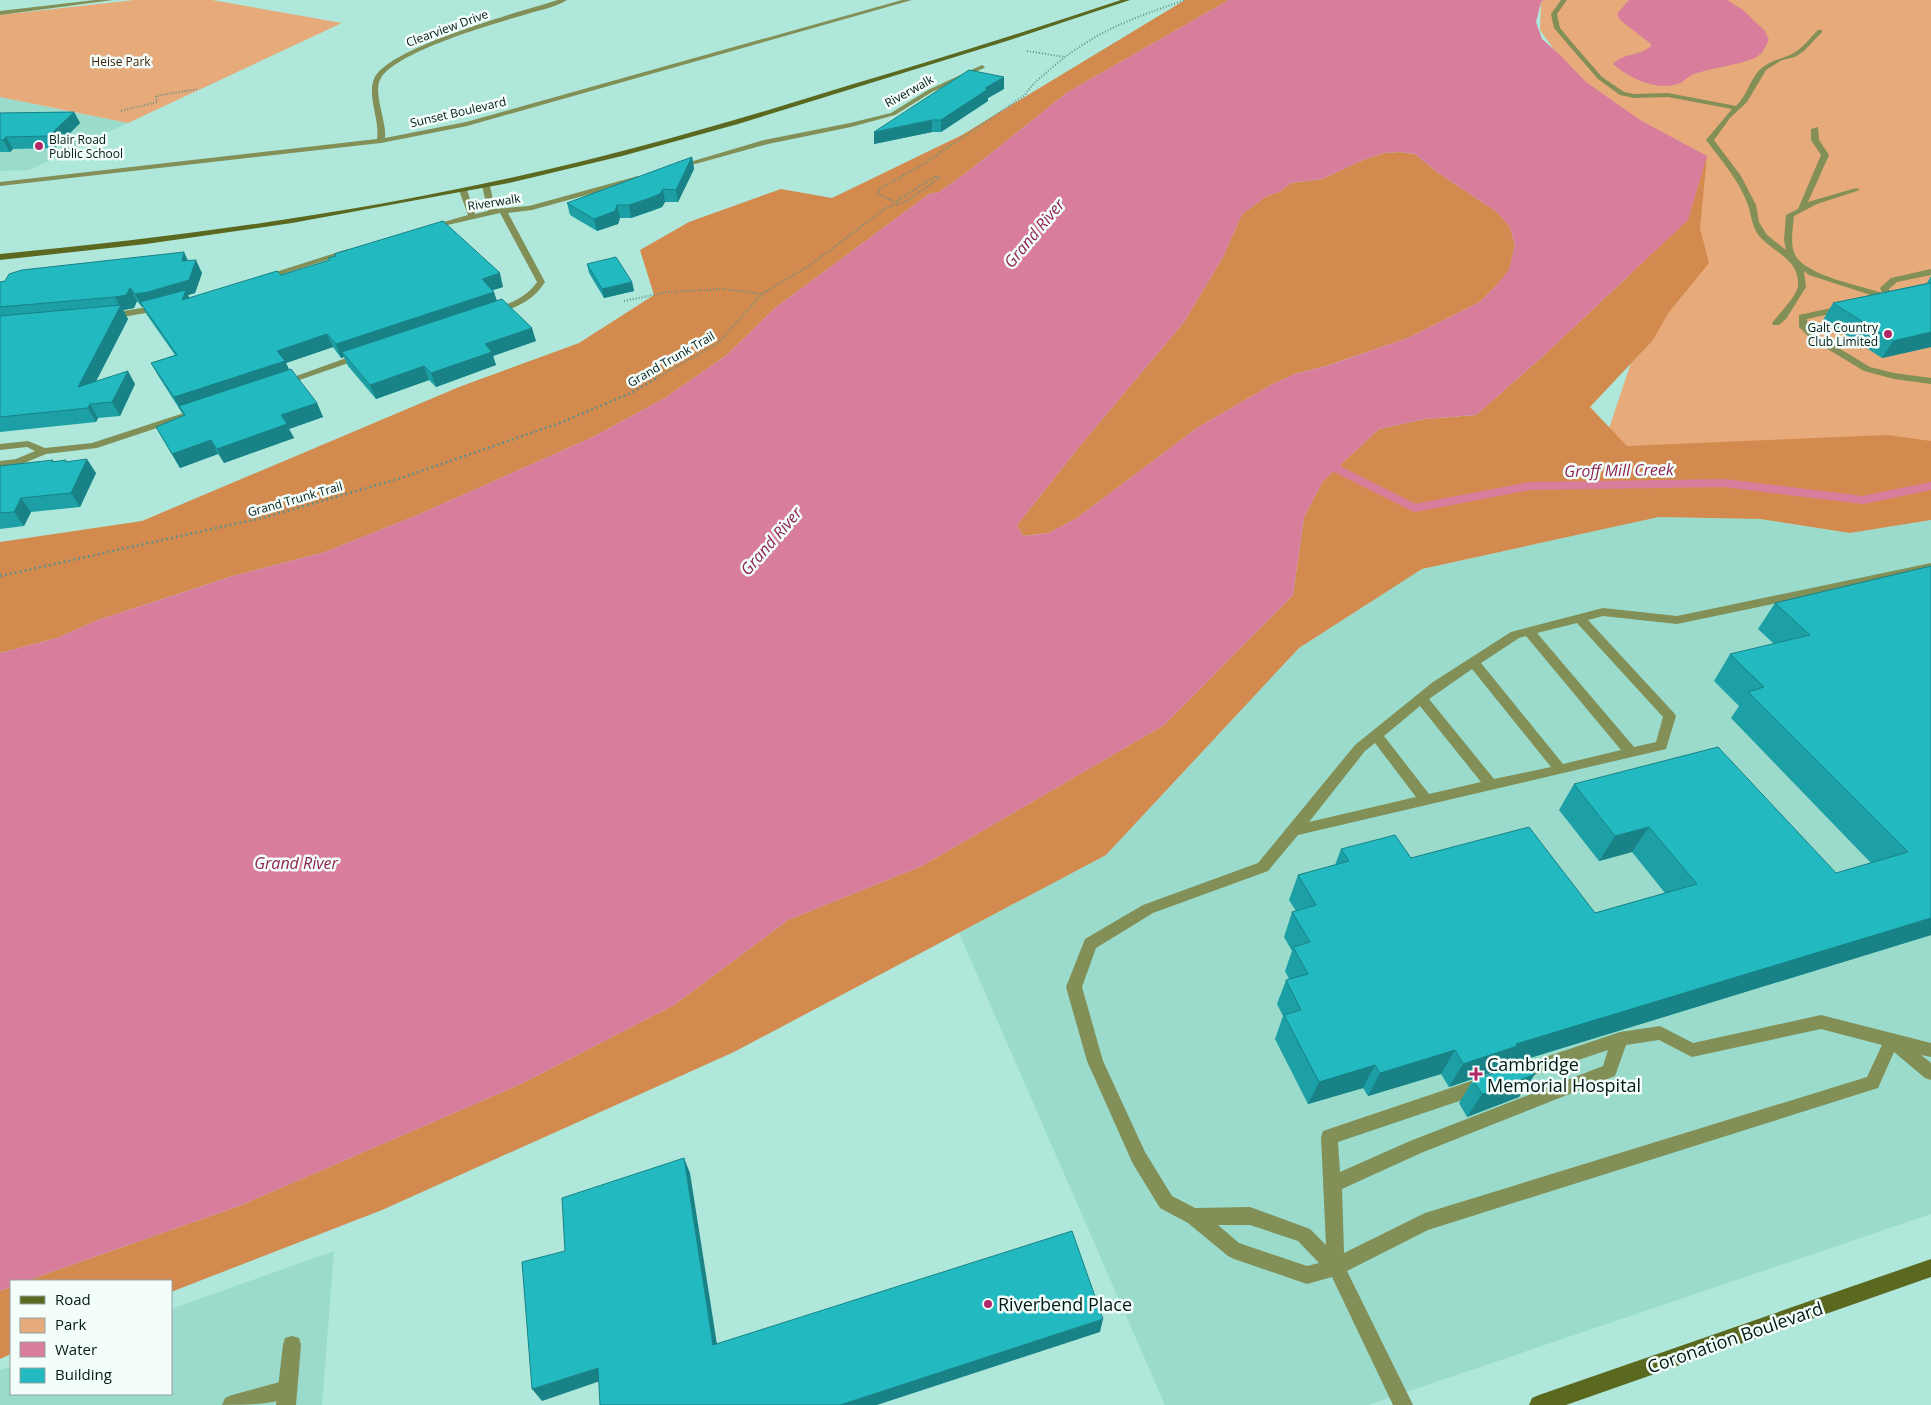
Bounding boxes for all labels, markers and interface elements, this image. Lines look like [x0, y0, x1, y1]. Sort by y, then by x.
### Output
street label: Clearview Drive [403, 5, 491, 51]
park label: Heise Park [91, 53, 151, 70]
street label: Riverwalk [882, 70, 937, 111]
street label: Sunset Boulevard [408, 93, 508, 131]
place label: Blair Road Public School [49, 131, 123, 162]
marker: Blair Road Public School [33, 140, 45, 152]
street label: Riverwalk [466, 189, 522, 215]
water label: Grand River [999, 193, 1070, 272]
place label: Galt Country Club Limited [1807, 319, 1879, 350]
street label: Grand Trunk Trail [624, 327, 718, 391]
marker: Galt Country Club Limited [1882, 328, 1894, 340]
water label: Groff Mill Creek [1564, 458, 1675, 482]
street label: Grand Trunk Trail [246, 477, 344, 521]
water label: Grand River [735, 502, 807, 580]
water label: Grand River [254, 852, 339, 874]
place label: Cambridge Memorial Hospital [1487, 1052, 1641, 1097]
marker: Cambridge Memorial Hospital [1469, 1067, 1483, 1081]
legend [10, 1280, 172, 1395]
text: Road [55, 1289, 91, 1309]
place label: Riverbend Place [998, 1292, 1132, 1316]
street label: Coronation Boulevard [1644, 1296, 1826, 1378]
marker: Riverbend Place [982, 1298, 994, 1310]
text: Park [55, 1314, 86, 1334]
text: Water [55, 1339, 97, 1359]
text: Building [55, 1364, 112, 1384]

